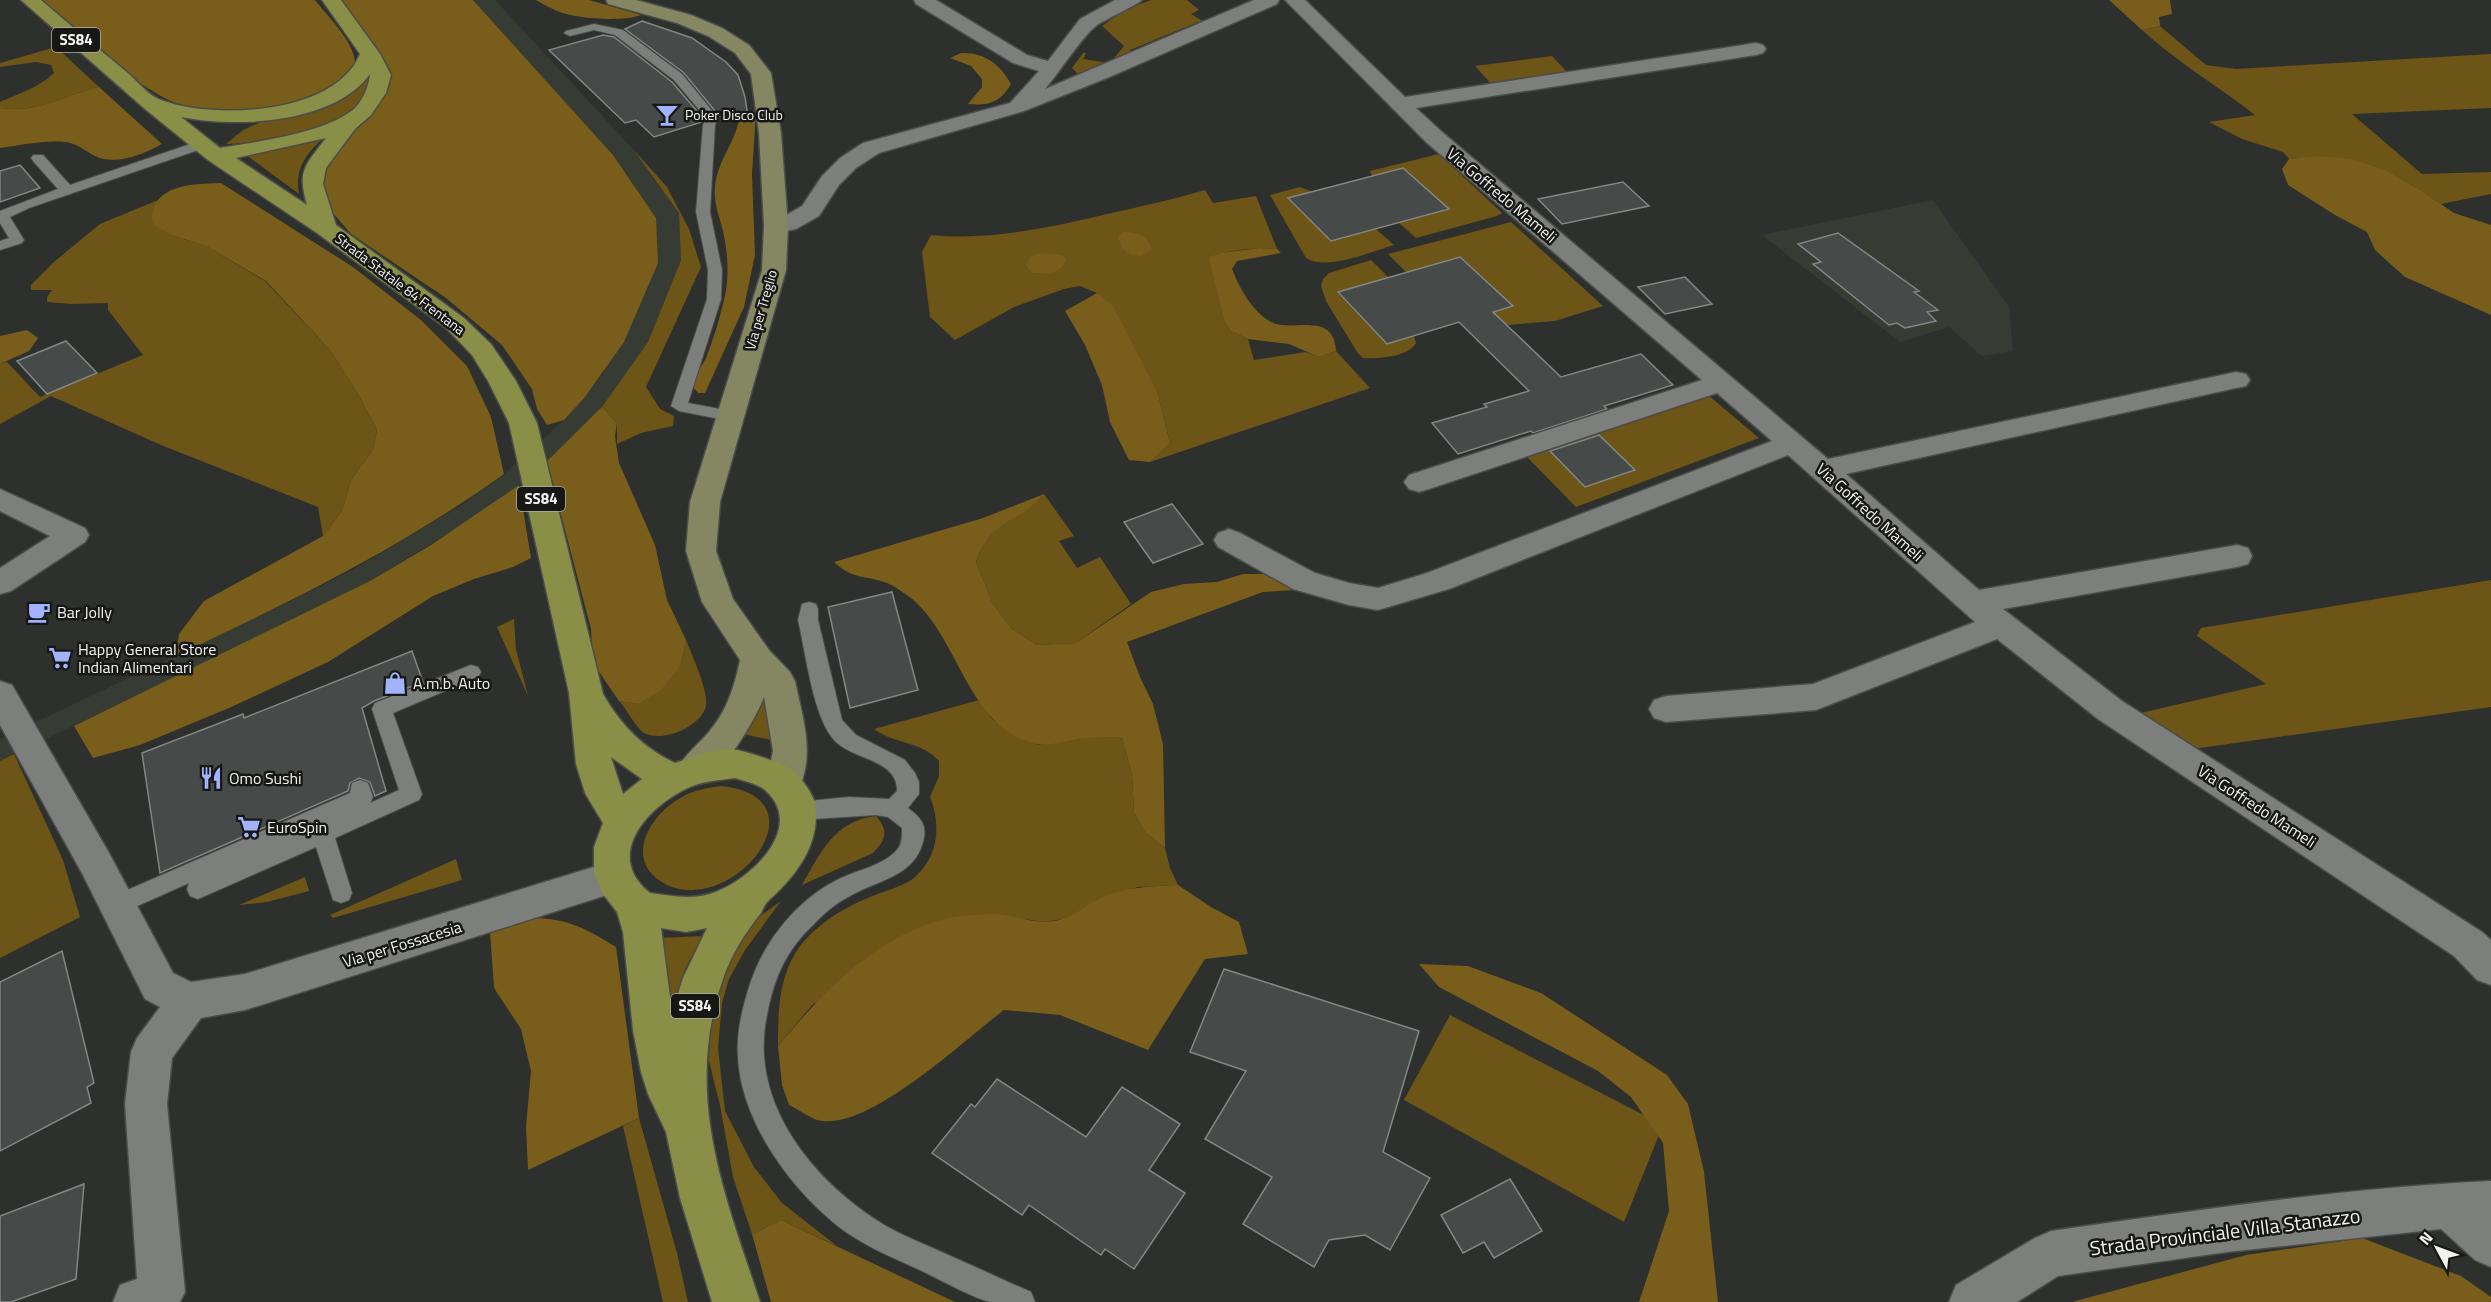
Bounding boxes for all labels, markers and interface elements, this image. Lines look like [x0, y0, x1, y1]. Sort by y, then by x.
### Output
road number: SS84 [52, 28, 100, 52]
bar icon: Poker Disco Club [654, 102, 680, 128]
place label: Poker Disco Club [685, 104, 783, 125]
street label: Via Goffredo Mameli [1442, 142, 1562, 248]
street label: Strada Statale 84 Frentana [331, 228, 470, 340]
street label: Via per Treglio [739, 267, 782, 352]
street label: Via Goffredo Mameli [1811, 457, 1929, 567]
road number: SS84 [517, 487, 565, 511]
cafe icon: Bar Jolly [26, 599, 52, 625]
place label: Bar Jolly [57, 600, 112, 624]
place label: Happy General Store Indian Alimentari [78, 637, 216, 679]
supermarket icon: Happy General Store Indian Alimentari [47, 645, 73, 671]
shop icon: A.m.b. Auto [382, 670, 408, 696]
place label: A.m.b. Auto [413, 671, 490, 695]
street label: Via Goffredo Mameli [2193, 759, 2321, 853]
restaurant icon: Omo Sushi [198, 765, 224, 791]
place label: Omo Sushi [229, 766, 302, 790]
supermarket icon: EuroSpin [236, 814, 262, 840]
place label: EuroSpin [267, 815, 327, 839]
street label: Via per Fossacesia [340, 914, 464, 974]
road number: SS84 [671, 994, 719, 1018]
street label: Strada Provinciale Villa Stanazzo [2088, 1200, 2362, 1263]
north arrow [2407, 1218, 2467, 1278]
text: N [2413, 1226, 2438, 1250]

